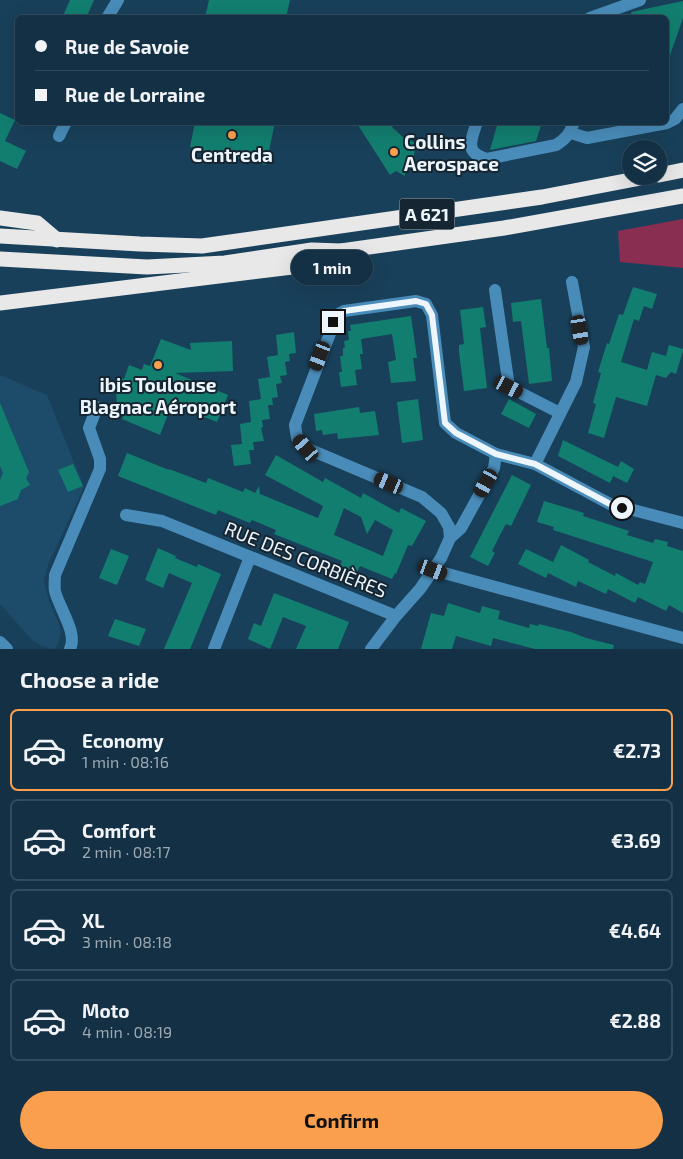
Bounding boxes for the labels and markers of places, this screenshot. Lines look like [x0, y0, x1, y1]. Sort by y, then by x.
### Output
marker: Centreda [226, 129, 238, 141]
place label: Collins Aerospace [404, 130, 499, 175]
place label: Centreda [191, 143, 273, 166]
marker: Collins Aerospace [388, 146, 400, 158]
marker: ibis Toulouse Blagnac Aéroport [152, 359, 164, 371]
place label: ibis Toulouse Blagnac Aéroport [80, 373, 237, 418]

